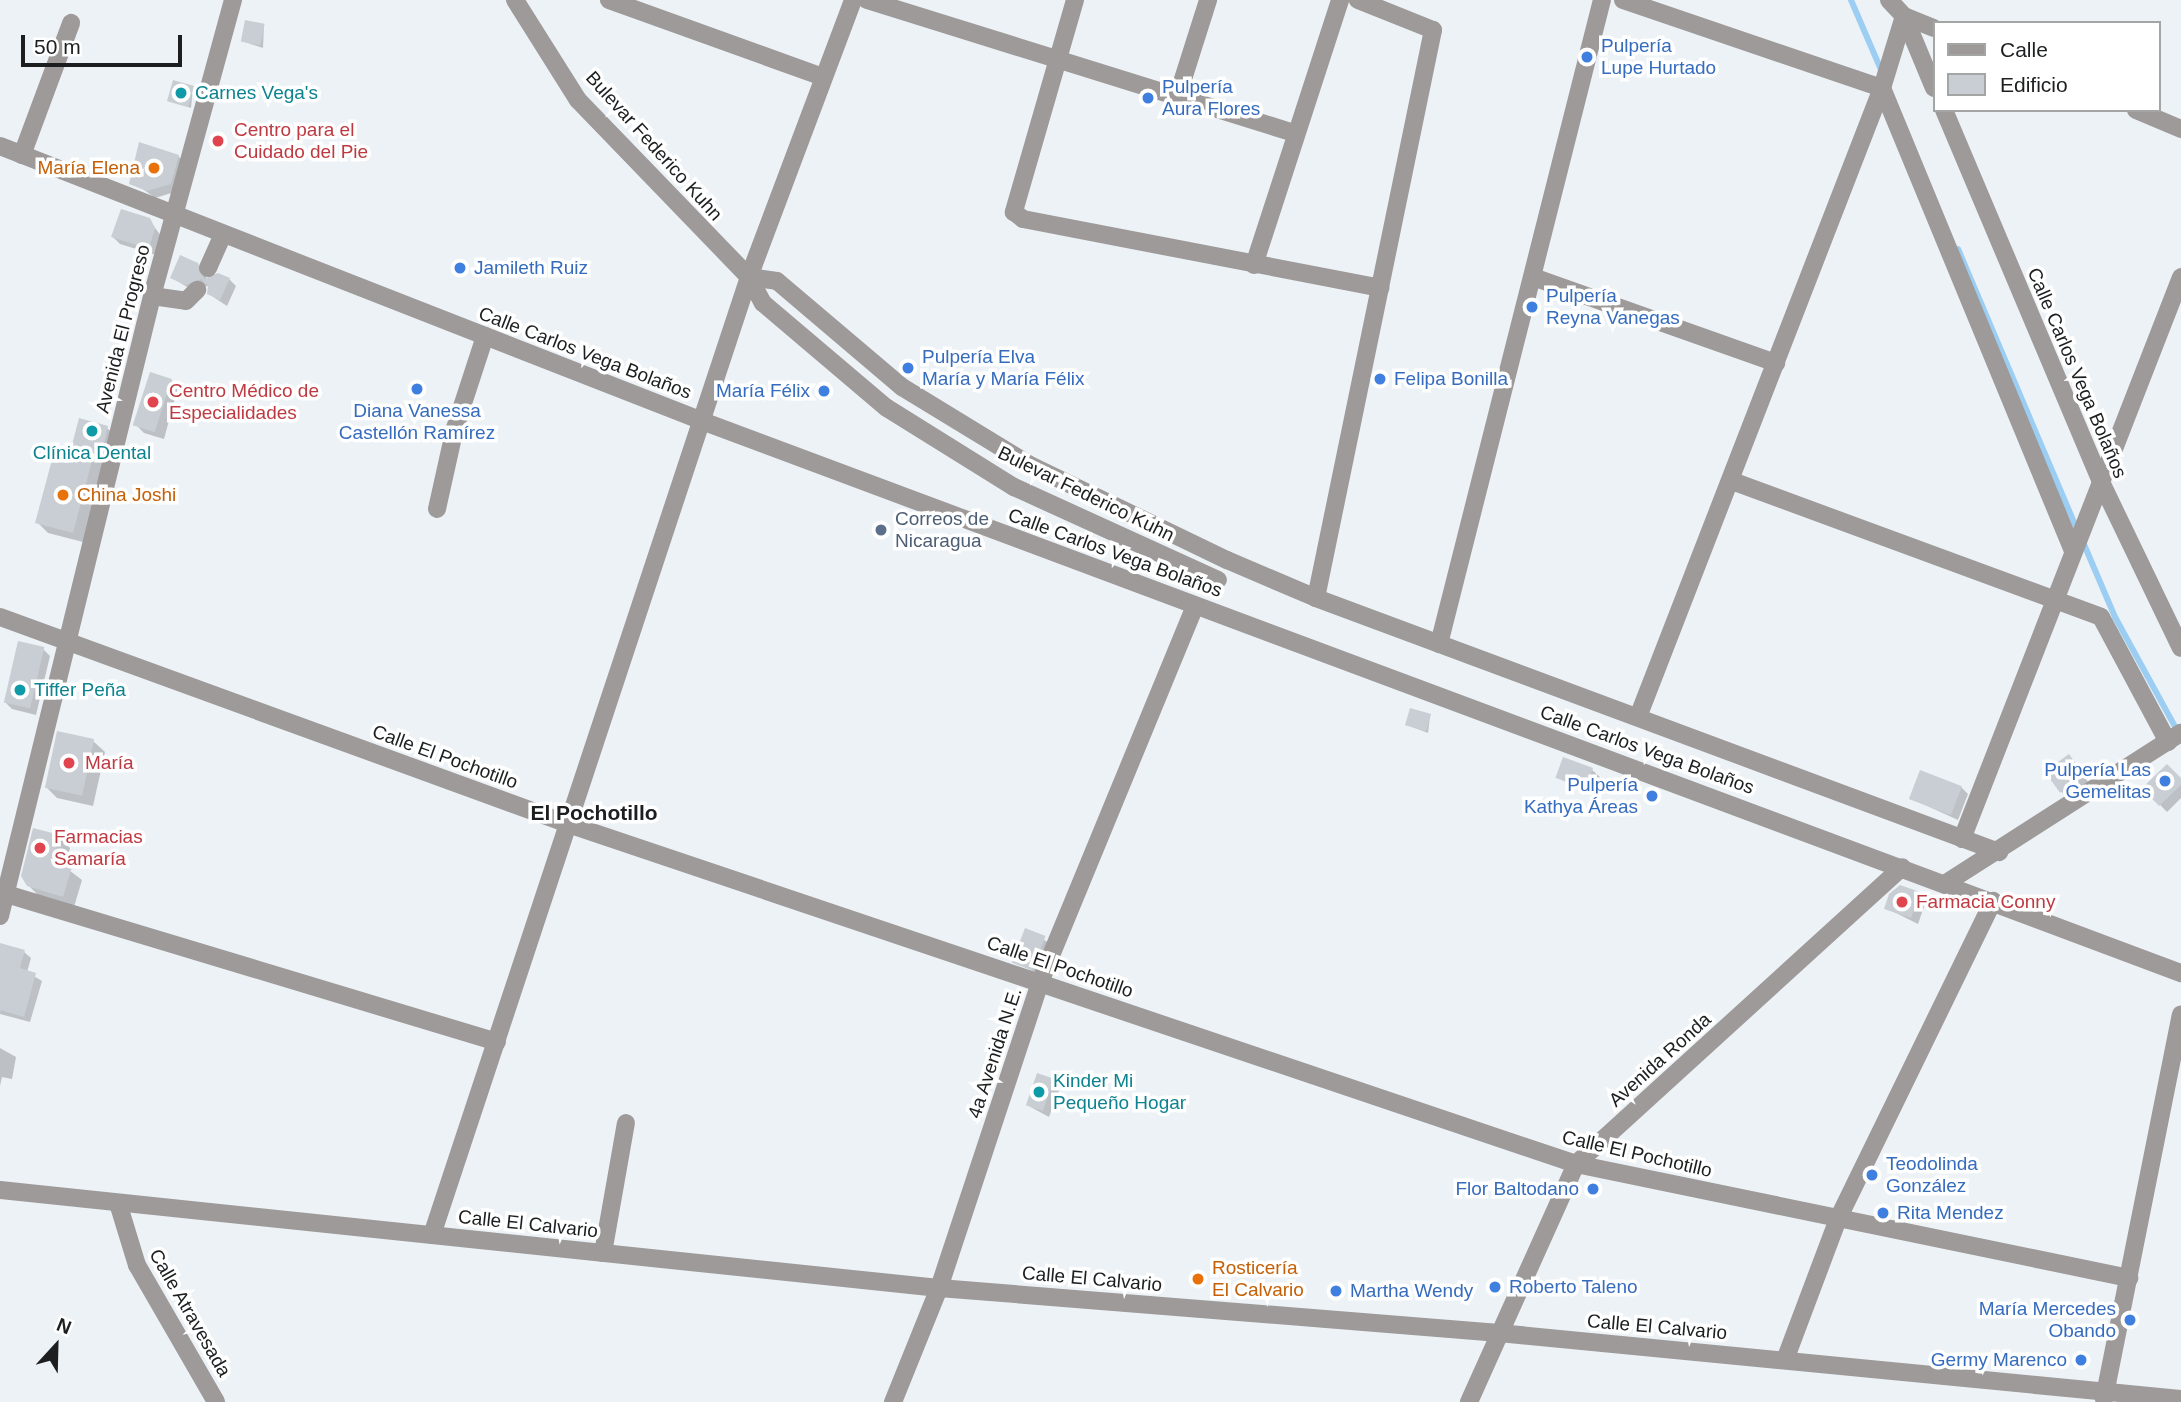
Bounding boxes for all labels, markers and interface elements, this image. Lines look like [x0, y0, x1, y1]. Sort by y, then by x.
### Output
scale bar [24, 21, 186, 65]
legend [1932, 21, 2160, 112]
text: 50 m [34, 35, 81, 58]
place label: Pulpería Lupe Hurtado [1601, 35, 1716, 79]
text: Calle [2000, 38, 2048, 61]
marker: Pulpería Lupe Hurtado [1579, 49, 1595, 65]
street label: Bulevar Federico Kuhn [581, 67, 727, 225]
text: Edificio [2000, 73, 2068, 96]
place label: Pulpería Aura Flores [1162, 76, 1260, 120]
place label: Carnes Vega's [195, 82, 318, 104]
marker: Carnes Vega's [173, 85, 189, 101]
marker: Pulpería Aura Flores [1140, 90, 1156, 106]
place label: Centro para el Cuidado del Pie [234, 119, 368, 163]
marker: Centro para el Cuidado del Pie [208, 131, 228, 151]
place label: María Elena [38, 157, 140, 179]
marker: María Elena [146, 160, 162, 176]
street label: Avenida El Progreso [91, 242, 155, 416]
place label: Jamileth Ruiz [474, 257, 588, 279]
marker: Jamileth Ruiz [452, 260, 468, 276]
street label: Calle Carlos Vega Bolaños [2022, 265, 2132, 481]
place label: Pulpería Reyna Vanegas [1546, 285, 1680, 329]
marker: Pulpería Reyna Vanegas [1524, 299, 1540, 315]
street label: Calle Carlos Vega Bolaños [475, 302, 695, 404]
place label: Pulpería Elva María y María Félix [922, 346, 1085, 390]
marker: Pulpería Elva María y María Félix [900, 360, 916, 376]
place label: Felipa Bonilla [1394, 368, 1508, 390]
marker: Felipa Bonilla [1372, 371, 1388, 387]
place label: Centro Médico de Especialidades [169, 380, 319, 424]
place label: María Félix [716, 380, 810, 402]
marker: Diana Vanessa Castellón Ramírez [409, 381, 425, 397]
marker: María Félix [816, 383, 832, 399]
marker: Centro Médico de Especialidades [143, 392, 163, 412]
place label: Diana Vanessa Castellón Ramírez [339, 400, 495, 444]
marker: Clínica Dental [84, 423, 100, 439]
street label: Bulevar Federico Kuhn [994, 441, 1178, 547]
place label: Clínica Dental [33, 442, 151, 464]
place label: China Joshi [77, 484, 176, 506]
marker: China Joshi [55, 487, 71, 503]
street label: Calle Carlos Vega Bolaños [1005, 504, 1225, 602]
place label: Correos de Nicaragua [895, 508, 989, 552]
marker: Correos de Nicaragua [873, 522, 889, 538]
place label: Tiffer Peña [34, 679, 126, 701]
marker: Tiffer Peña [12, 682, 28, 698]
street label: Calle Carlos Vega Bolaños [1537, 701, 1757, 799]
street label: Calle El Pochotillo [369, 720, 521, 794]
place label: María [85, 752, 134, 774]
marker: María [59, 753, 79, 773]
place label: Pulpería Las Gemelitas [2044, 759, 2151, 803]
marker: Pulpería Las Gemelitas [2157, 773, 2173, 789]
place label: Pulpería Kathya Áreas [1524, 774, 1638, 818]
marker: Pulpería Kathya Áreas [1644, 788, 1660, 804]
district label: El Pochotillo [530, 800, 658, 826]
place label: Farmacias Samaría [54, 826, 143, 870]
marker: Farmacias Samaría [32, 840, 48, 856]
place label: Farmacia Conny [1916, 891, 2055, 913]
marker: Farmacia Conny [1894, 894, 1910, 910]
street label: Calle El Pochotillo [984, 931, 1136, 1003]
street label: 4a Avenida N.E. [963, 984, 1027, 1122]
street label: Avenida Ronda [1604, 1008, 1716, 1112]
place label: Kinder Mi Pequeño Hogar [1053, 1070, 1186, 1114]
marker: Kinder Mi Pequeño Hogar [1031, 1084, 1047, 1100]
street label: Calle El Pochotillo [1560, 1126, 1714, 1182]
place label: Teodolinda González [1886, 1153, 1978, 1197]
marker: Teodolinda González [1864, 1167, 1880, 1183]
place label: Flor Baltodano [1455, 1178, 1579, 1200]
marker: Flor Baltodano [1585, 1181, 1601, 1197]
place label: Rita Mendez [1897, 1202, 2004, 1224]
street label: Calle El Calvario [457, 1205, 599, 1243]
marker: Rita Mendez [1875, 1205, 1891, 1221]
street label: Calle Atravesada [144, 1245, 236, 1381]
place label: Rosticería El Calvario [1212, 1257, 1304, 1301]
street label: Calle El Calvario [1021, 1262, 1163, 1296]
marker: Rosticería El Calvario [1190, 1271, 1206, 1287]
place label: Roberto Taleno [1509, 1276, 1638, 1298]
marker: Roberto Taleno [1487, 1279, 1503, 1295]
place label: Martha Wendy [1350, 1280, 1473, 1302]
marker: Martha Wendy [1328, 1283, 1344, 1299]
place label: María Mercedes Obando [1979, 1298, 2116, 1342]
street label: Calle El Calvario [1586, 1310, 1728, 1344]
north arrow [21, 1311, 91, 1381]
marker: María Mercedes Obando [2122, 1312, 2138, 1328]
text: N [54, 1314, 74, 1338]
place label: Germy Marenco [1931, 1349, 2067, 1371]
marker: Germy Marenco [2073, 1352, 2089, 1368]

